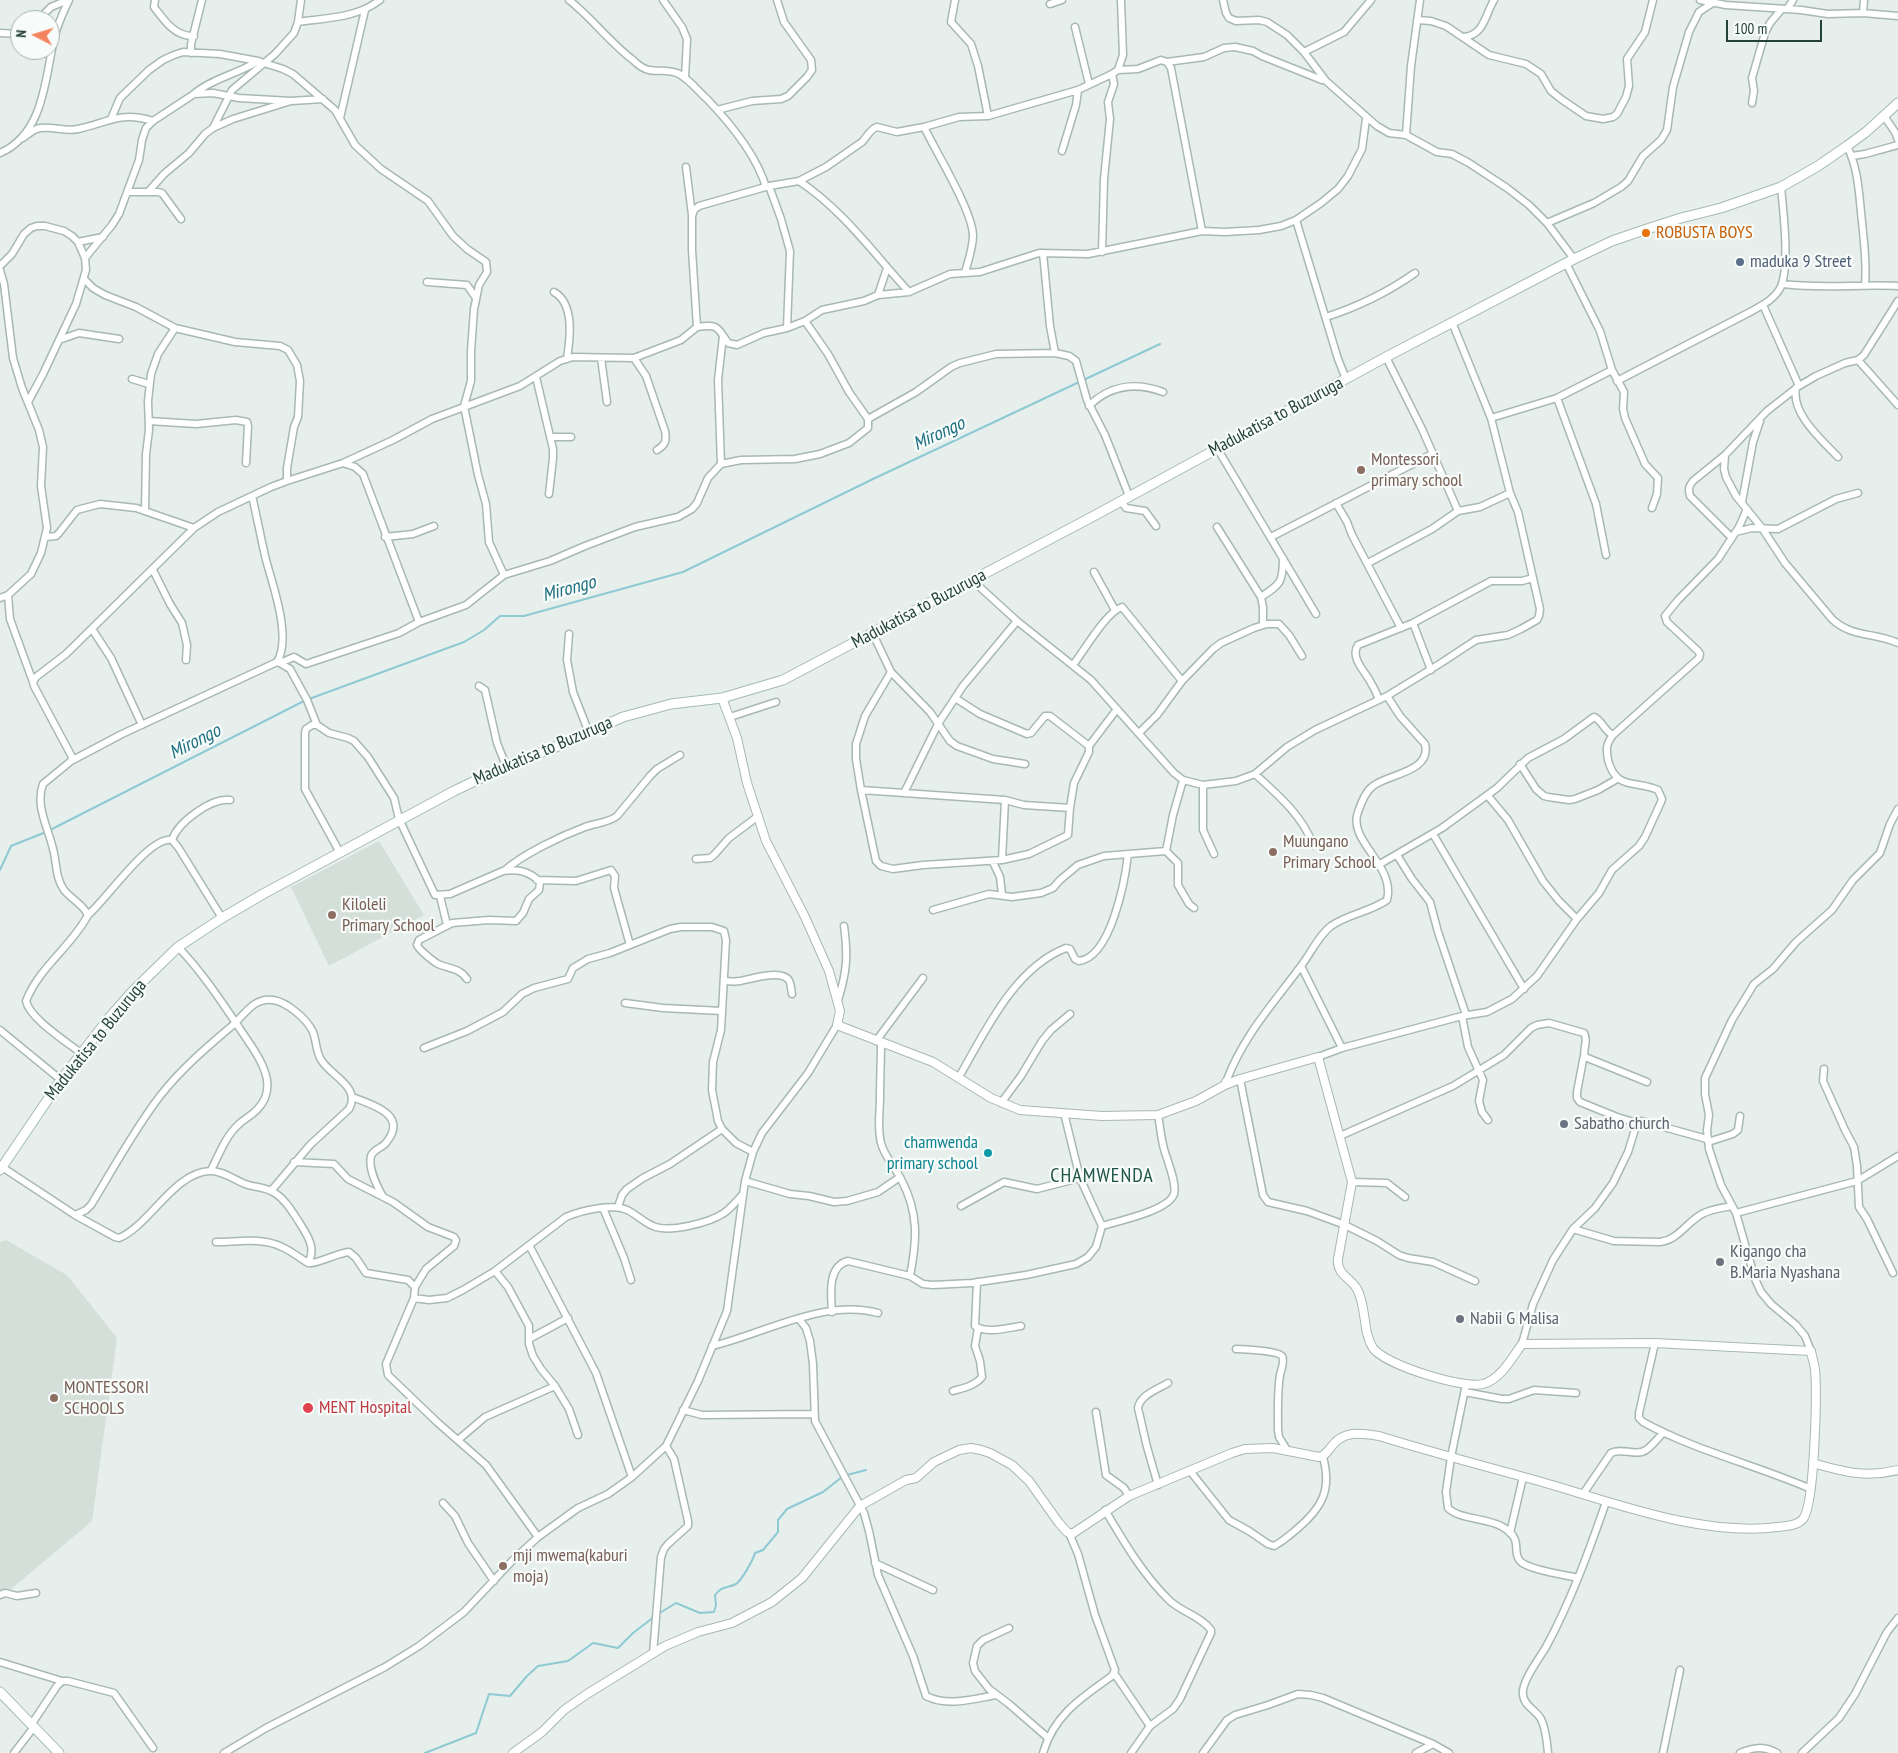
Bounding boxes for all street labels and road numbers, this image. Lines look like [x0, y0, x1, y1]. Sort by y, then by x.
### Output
street label: Madukatisa to Buzuruga [1205, 372, 1347, 462]
street label: Madukatisa to Buzuruga [848, 564, 990, 654]
street label: Madukatisa to Buzuruga [470, 712, 616, 790]
street label: Madukatisa to Buzuruga [41, 975, 151, 1105]

